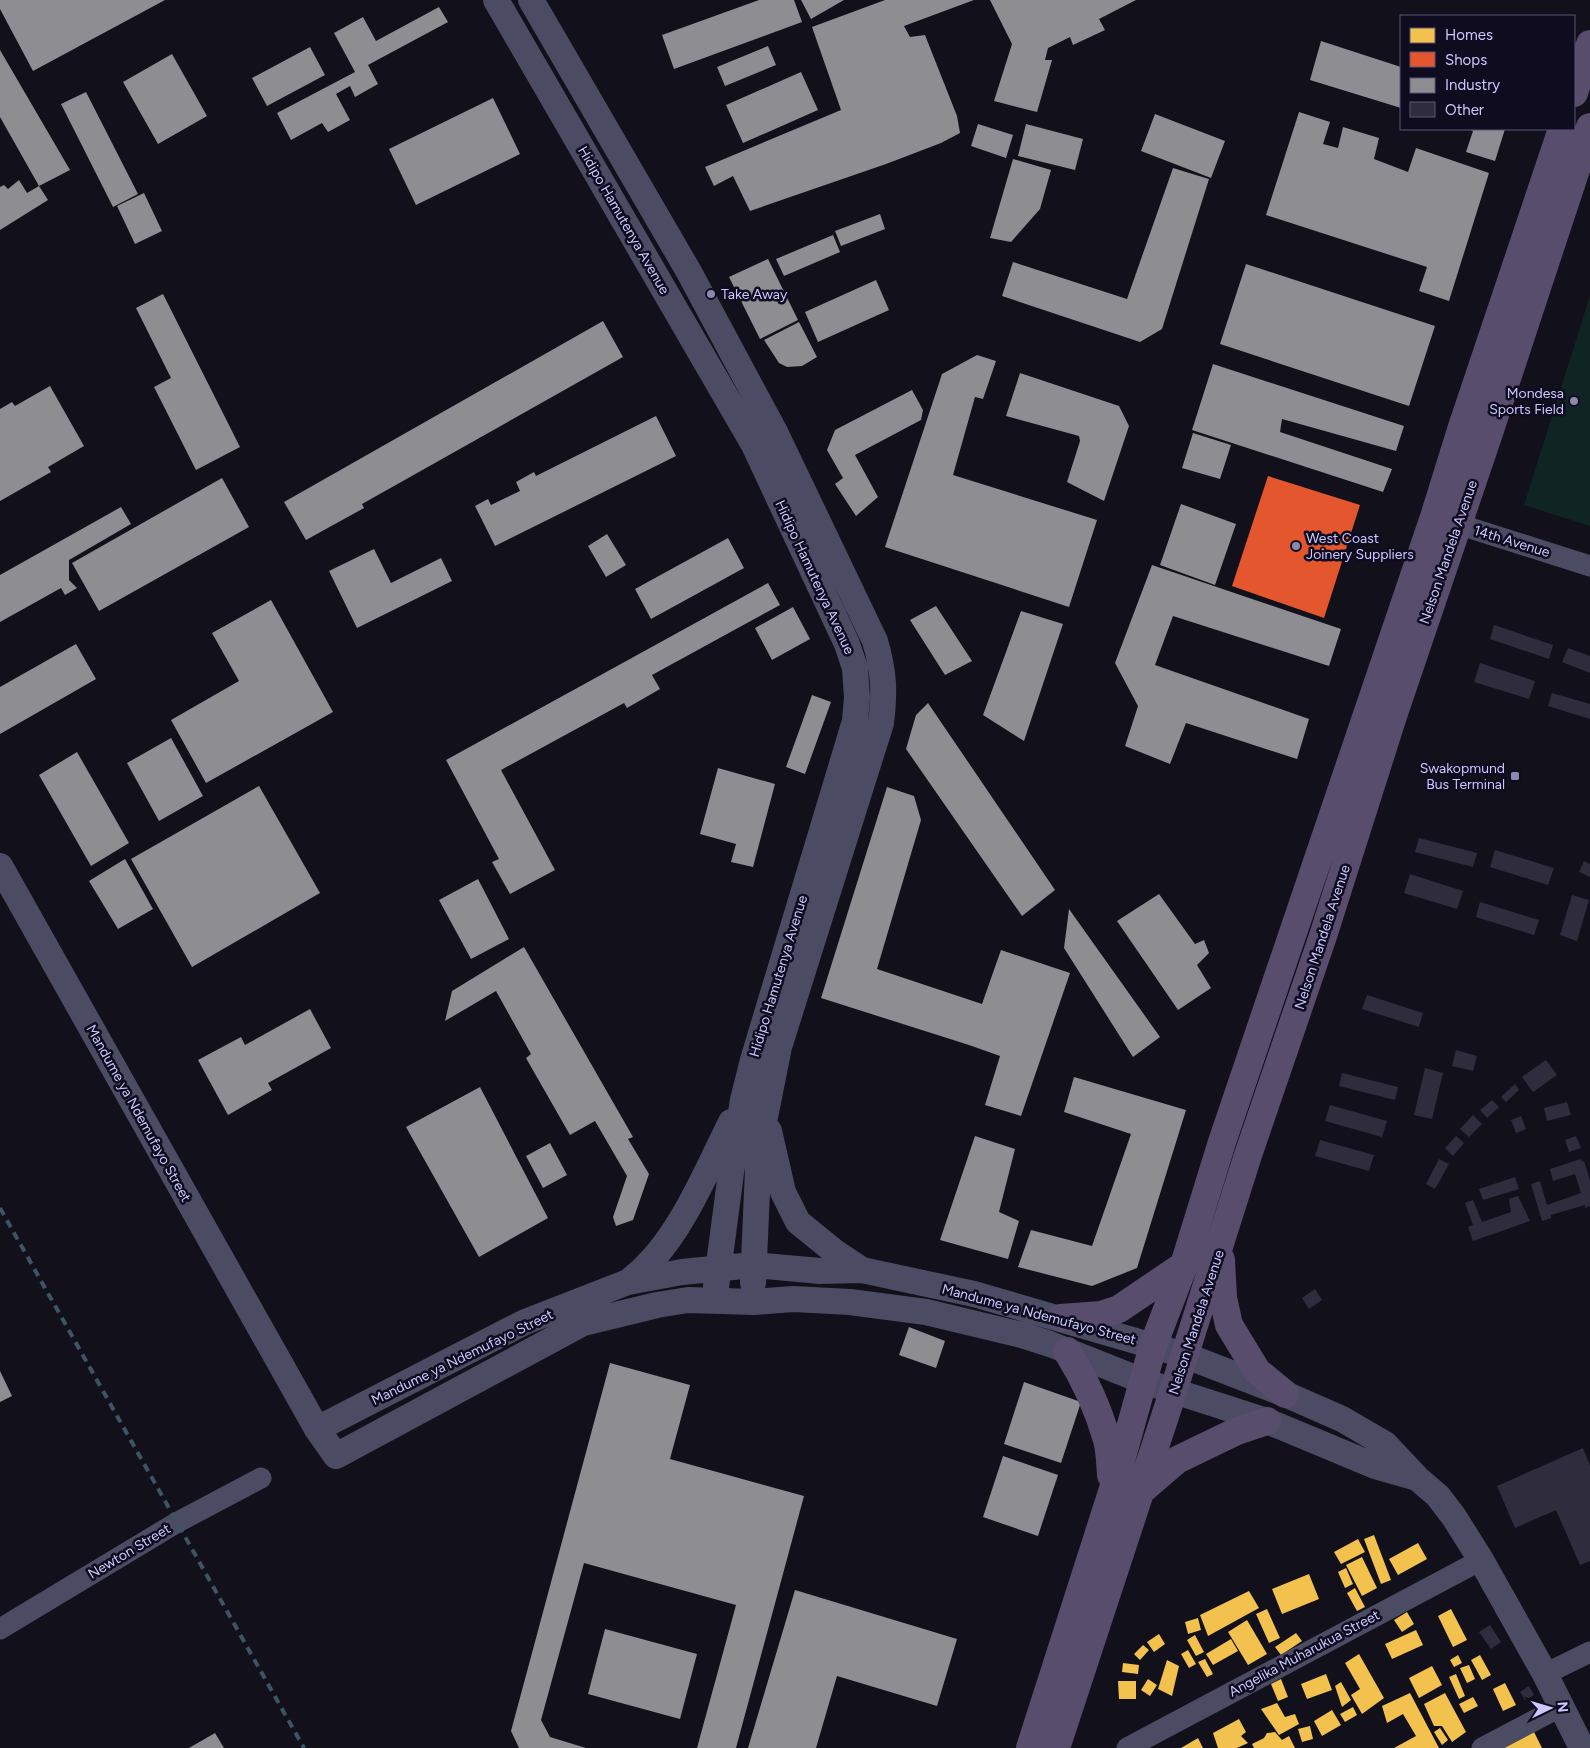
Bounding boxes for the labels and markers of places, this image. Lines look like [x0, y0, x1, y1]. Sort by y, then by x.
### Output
place label: Take Away [721, 286, 788, 303]
marker: Take Away [705, 288, 717, 300]
place label: Mondesa Sports Field [1489, 385, 1564, 418]
marker: Mondesa Sports Field [1568, 395, 1580, 407]
place label: West Coast Joinery Suppliers [1306, 530, 1414, 563]
marker: West Coast Joinery Suppliers [1290, 540, 1302, 552]
place label: Swakopmund Bus Terminal [1420, 760, 1505, 793]
marker: Swakopmund Bus Terminal [1509, 770, 1521, 782]

